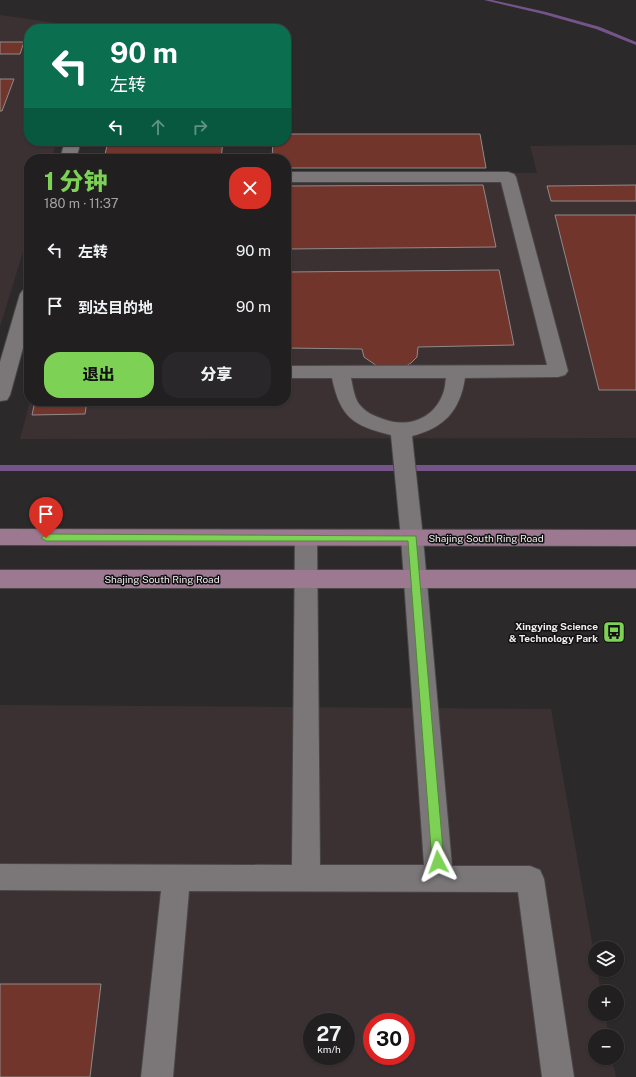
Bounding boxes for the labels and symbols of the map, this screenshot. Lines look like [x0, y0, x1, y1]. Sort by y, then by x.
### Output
pin [29, 497, 63, 538]
street label: Shajing South Ring Road [428, 532, 544, 544]
street label: Shajing South Ring Road [104, 573, 220, 585]
bus stop icon: Xingying Science & Technology Park [601, 619, 627, 645]
place label: Xingying Science & Technology Park [509, 620, 598, 644]
position arrow [417, 841, 459, 883]
speed limit sign: 30 [363, 1013, 415, 1065]

